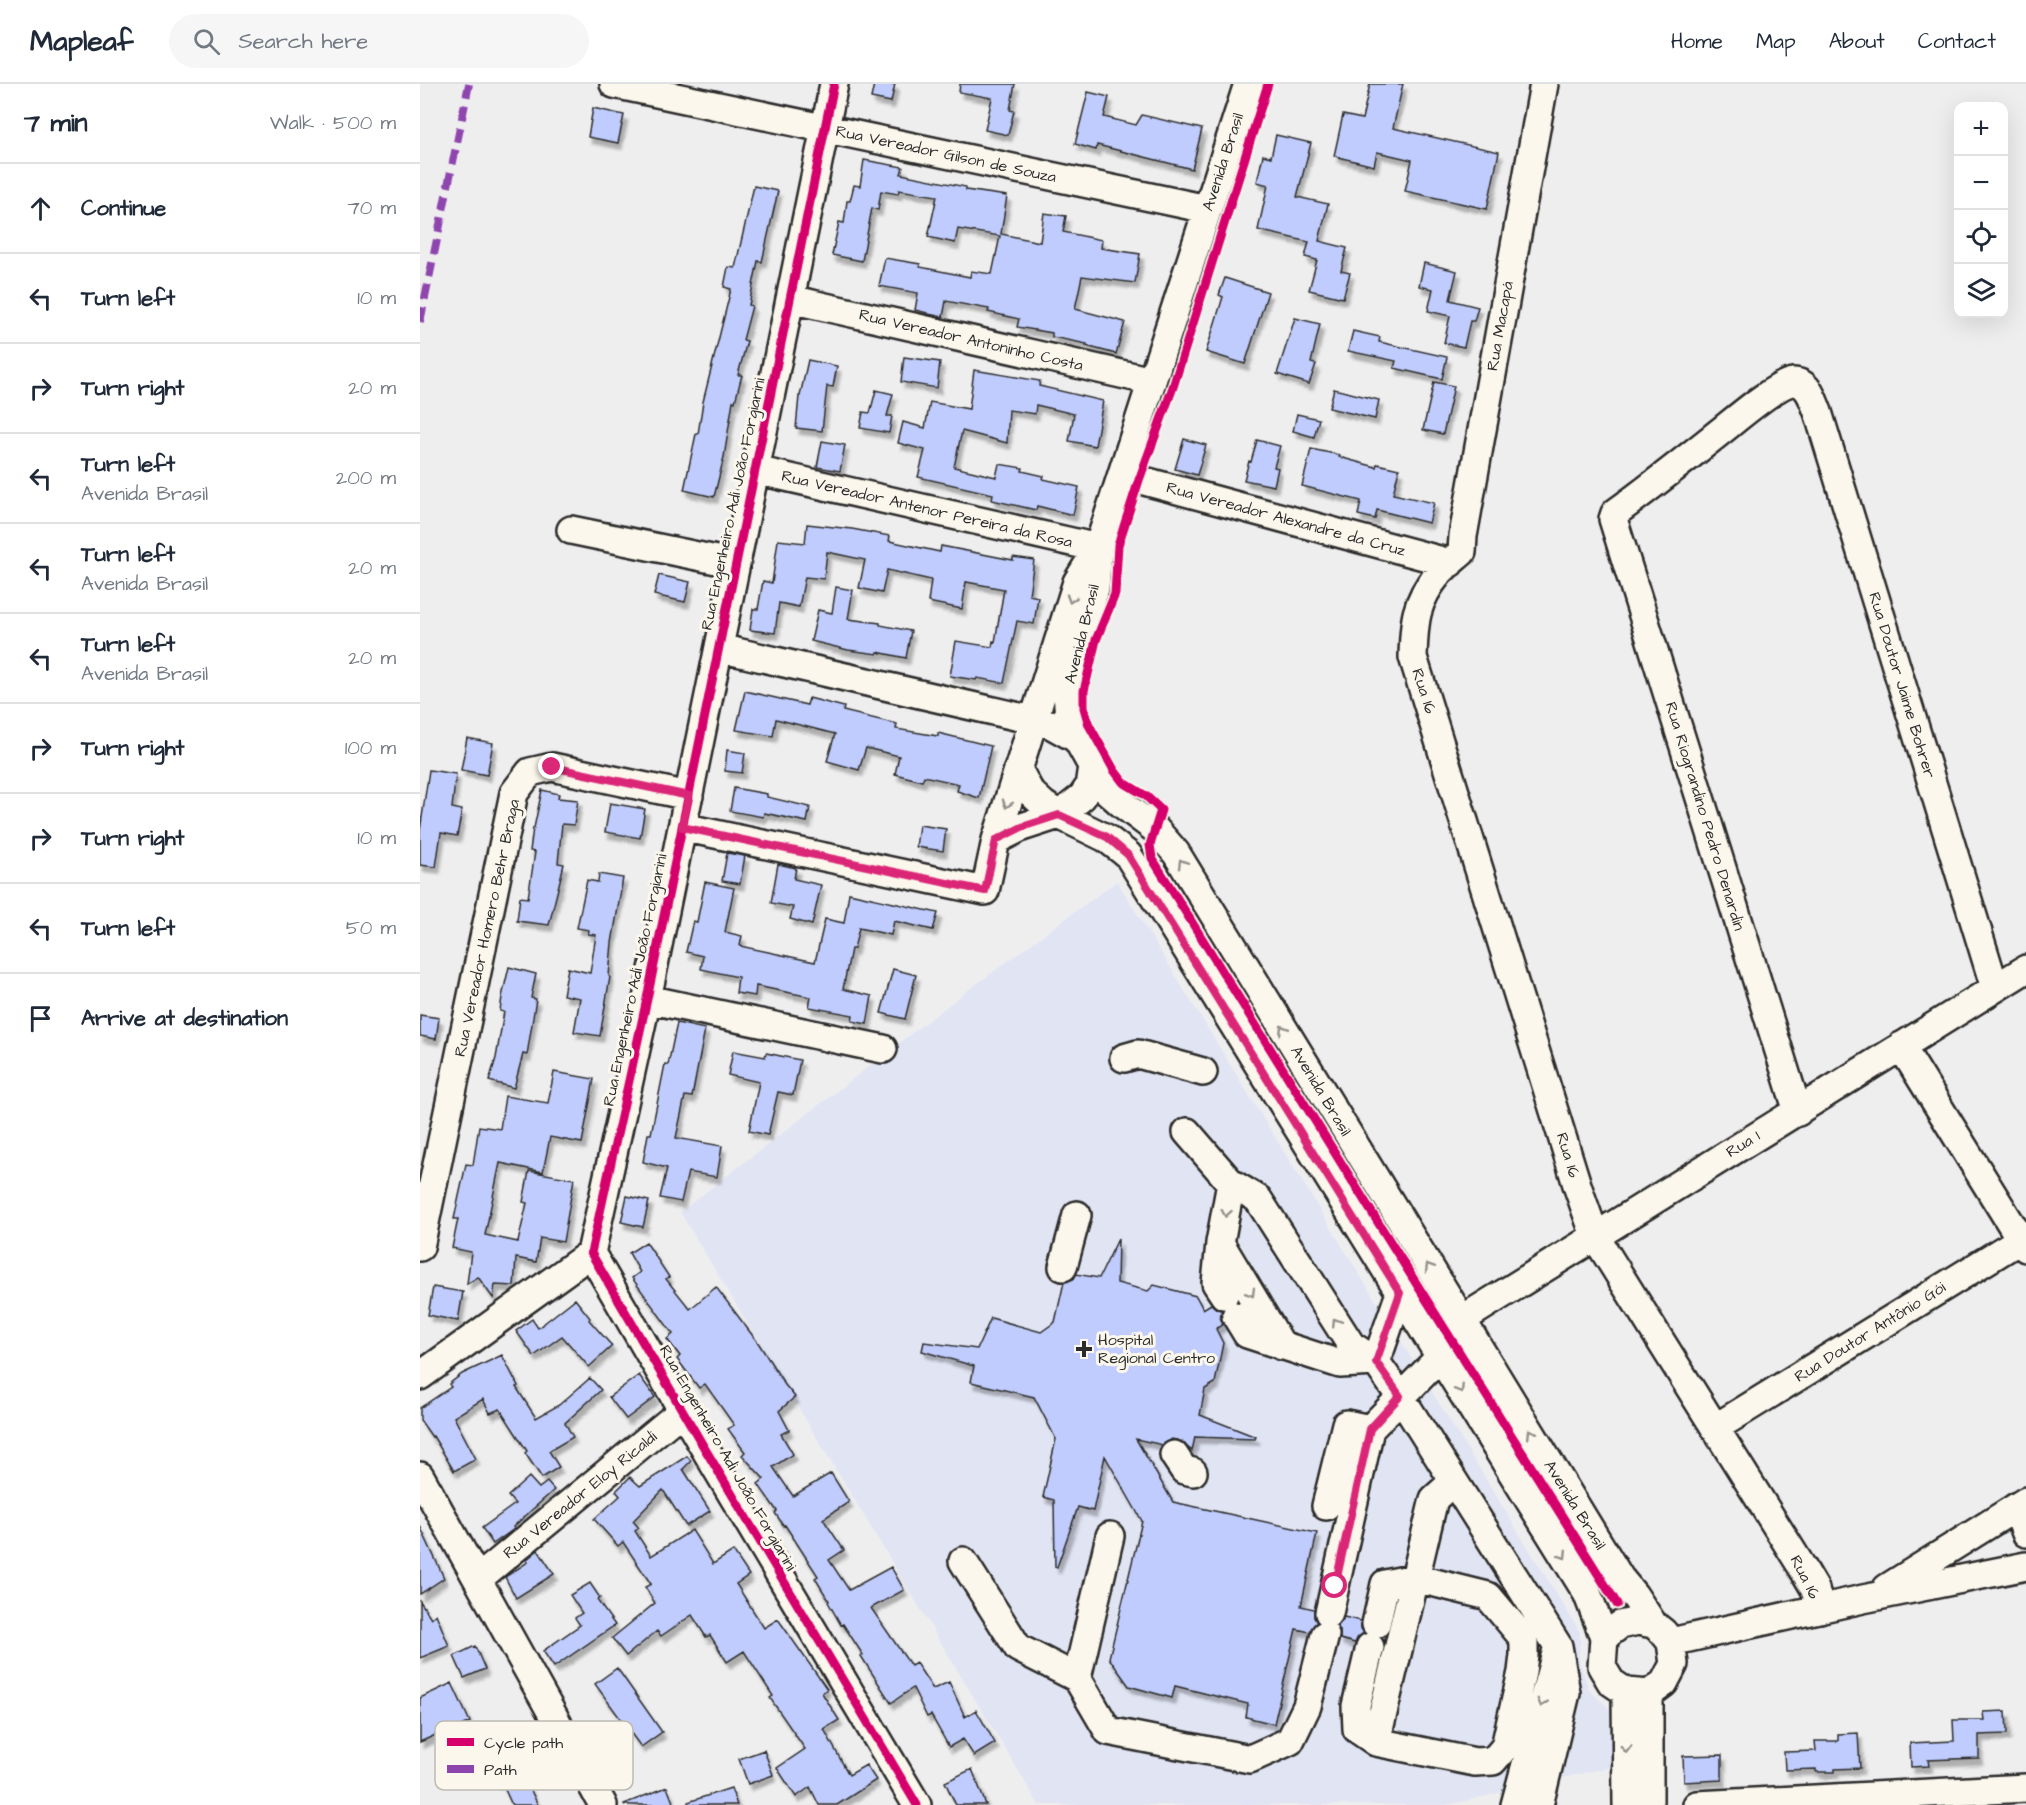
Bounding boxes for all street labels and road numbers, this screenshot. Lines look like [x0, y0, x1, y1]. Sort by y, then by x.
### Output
street label: Avenida Brasil [1197, 110, 1249, 214]
street label: Rua Vereador Gilson de Souza [834, 120, 1058, 188]
street label: Rua Macapá [1481, 279, 1519, 373]
street label: Rua Vereador Antoninho Costa [857, 303, 1085, 377]
street label: Rua Engenheiro Adi João Forgiarini [695, 375, 772, 632]
street label: Rua Vereador Antenor Pereira da Rosa [779, 465, 1075, 553]
street label: Rua Vereador Alexandre da Cruz [1164, 476, 1408, 562]
street label: Avenida Brasil [1059, 582, 1105, 686]
street label: Rua Doutor Jaime Bohrer [1863, 589, 1941, 781]
street label: Rua 16 [1406, 666, 1442, 716]
street label: Rua Riograndino Pedro Denardin [1659, 699, 1750, 933]
street label: Rua Vereador Homero Behr Braga [449, 797, 526, 1059]
street label: Rua Engenheiro Adi João Forgiarini [597, 851, 674, 1108]
street label: Avenida Brasil [1285, 1042, 1357, 1140]
street label: Rua 1 [1722, 1125, 1764, 1163]
street label: Rua 16 [1551, 1130, 1585, 1180]
street label: Rua Doutor Antônio Gói [1790, 1276, 1950, 1388]
street label: Rua Engenheiro Adi João Forgiarini [653, 1341, 802, 1576]
street label: Rua Vereador Eloy Ricaldi [498, 1426, 663, 1565]
street label: Avenida Brasil [1539, 1456, 1611, 1554]
street label: Rua 16 [1785, 1551, 1825, 1603]

